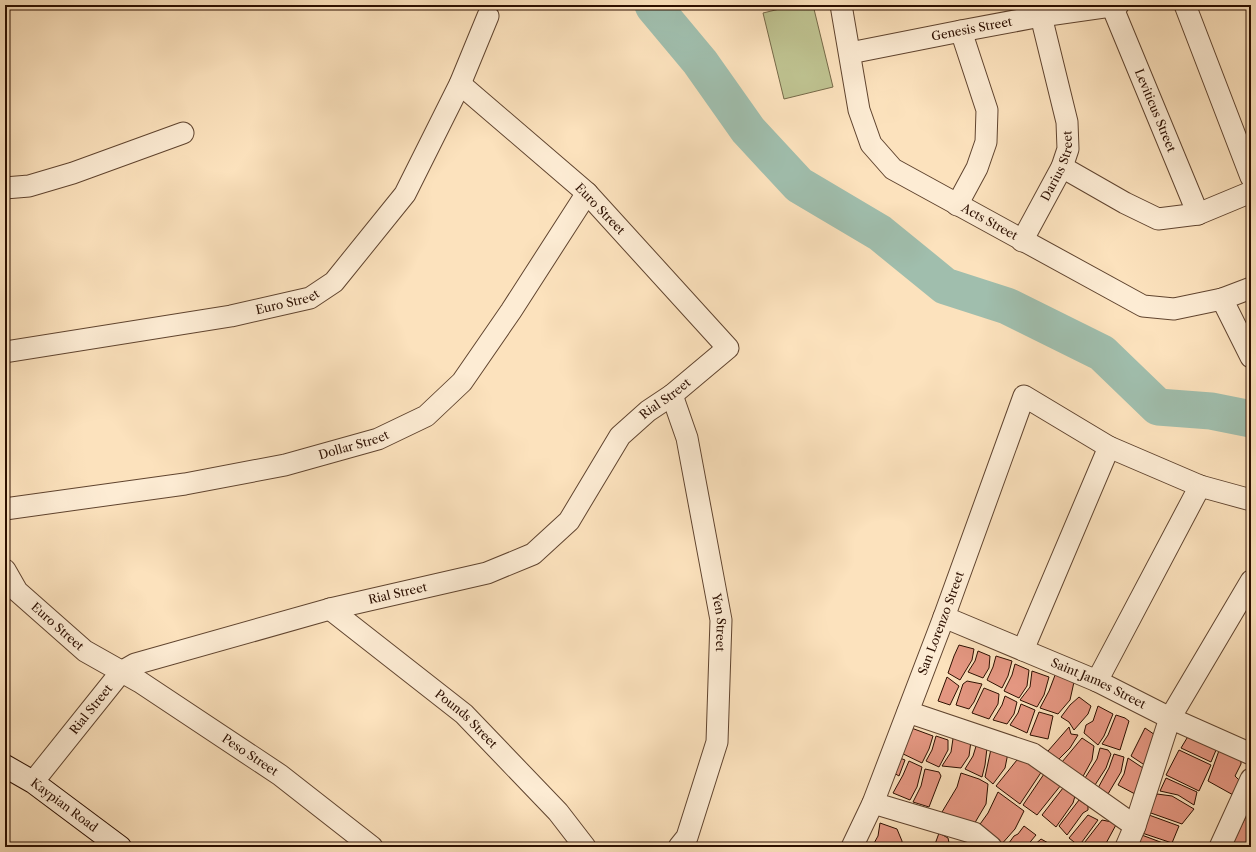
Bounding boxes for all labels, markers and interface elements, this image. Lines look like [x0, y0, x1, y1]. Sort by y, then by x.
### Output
street label: Genesis Street [930, 13, 1014, 44]
street label: Leviticus Street [1132, 66, 1180, 155]
street label: Darius Street [1037, 130, 1075, 203]
street label: Euro Street [572, 180, 629, 238]
street label: Acts Street [958, 200, 1021, 243]
street label: Euro Street [254, 286, 323, 317]
street label: Rial Street [636, 374, 694, 422]
street label: Dollar Street [317, 427, 392, 462]
street label: San Lorenzo Street [915, 569, 967, 677]
street label: Rial Street [367, 579, 429, 607]
street label: Yen Street [709, 591, 729, 653]
street label: Euro Street [28, 599, 88, 654]
street label: Saint James Street [1049, 655, 1149, 712]
street label: Rial Street [66, 681, 116, 737]
street label: Pounds Street [432, 686, 501, 752]
street label: Peso Street [219, 731, 282, 779]
street label: Kaypian Road [28, 775, 101, 835]

